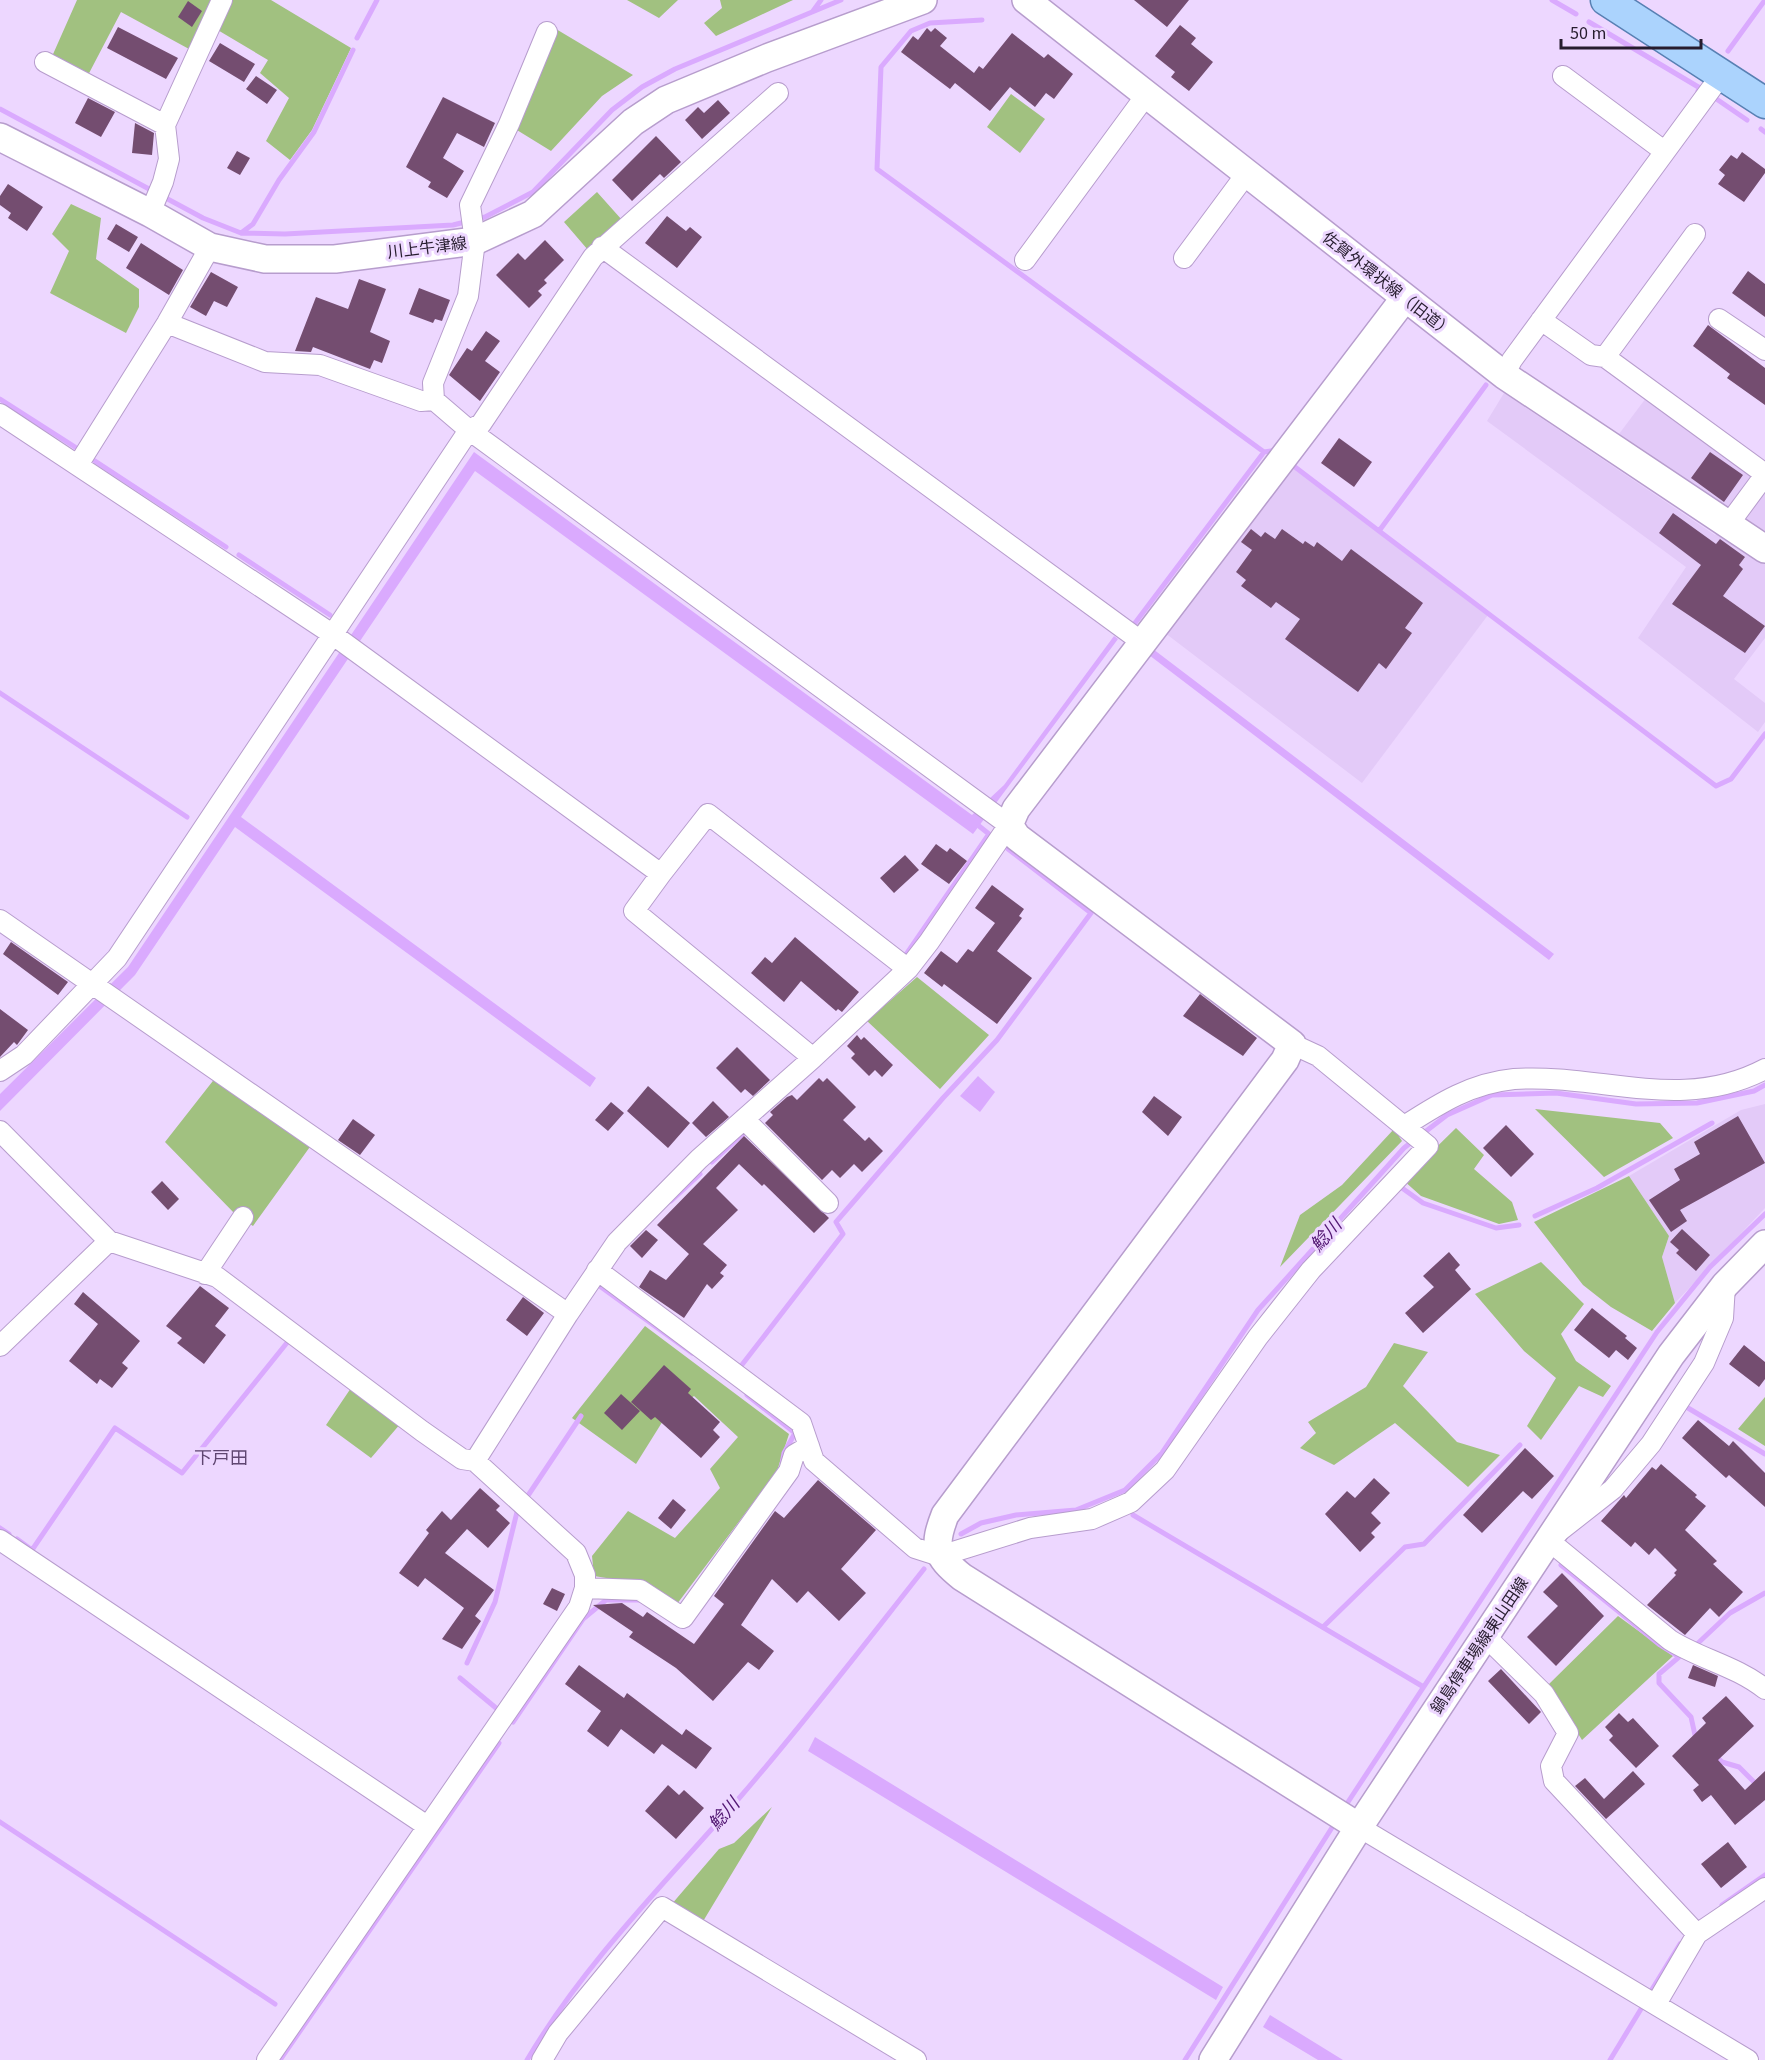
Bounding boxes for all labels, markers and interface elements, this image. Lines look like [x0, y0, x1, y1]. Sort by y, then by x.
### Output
scale bar [1561, 12, 1700, 50]
text: 50 m [1570, 21, 1606, 46]
street label: 佐賀外環状線（旧道） [1318, 227, 1457, 343]
street label: 川上牛津線 [386, 232, 468, 264]
water label: 鯰川 [1305, 1212, 1349, 1257]
district label: 下戸田 [194, 1446, 248, 1471]
street label: 鍋島停車場線東山田線 [1426, 1573, 1534, 1718]
water label: 鯰川 [703, 1791, 747, 1836]

